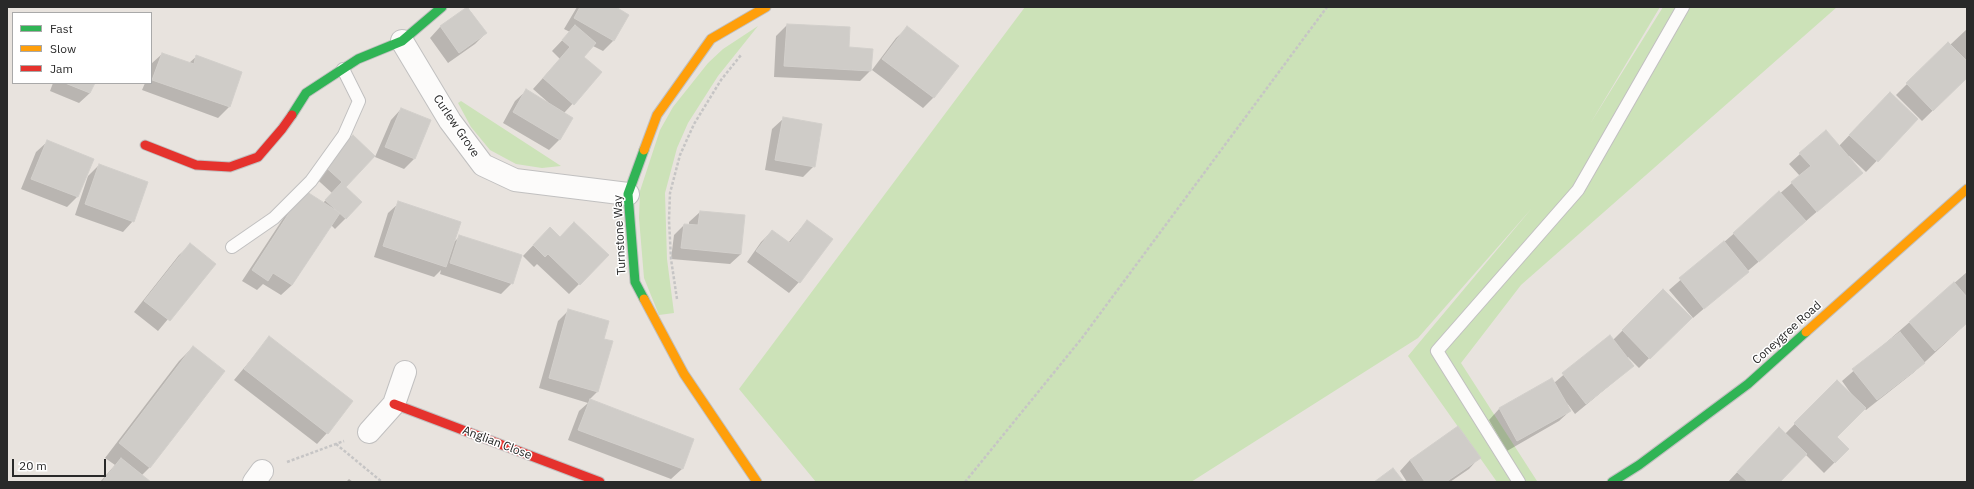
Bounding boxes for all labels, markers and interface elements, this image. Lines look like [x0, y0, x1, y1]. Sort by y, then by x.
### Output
legend [12, 12, 152, 84]
text: Fast [50, 21, 73, 36]
text: Slow [50, 41, 76, 56]
text: Jam [50, 61, 73, 76]
street label: Curlew Grove [430, 92, 482, 160]
street label: Turnstone Way [611, 195, 629, 275]
street label: Coneygree Road [1750, 298, 1824, 368]
street label: Anglian Close [460, 423, 534, 463]
scale bar [14, 451, 108, 477]
text: 20 m [19, 458, 47, 473]

